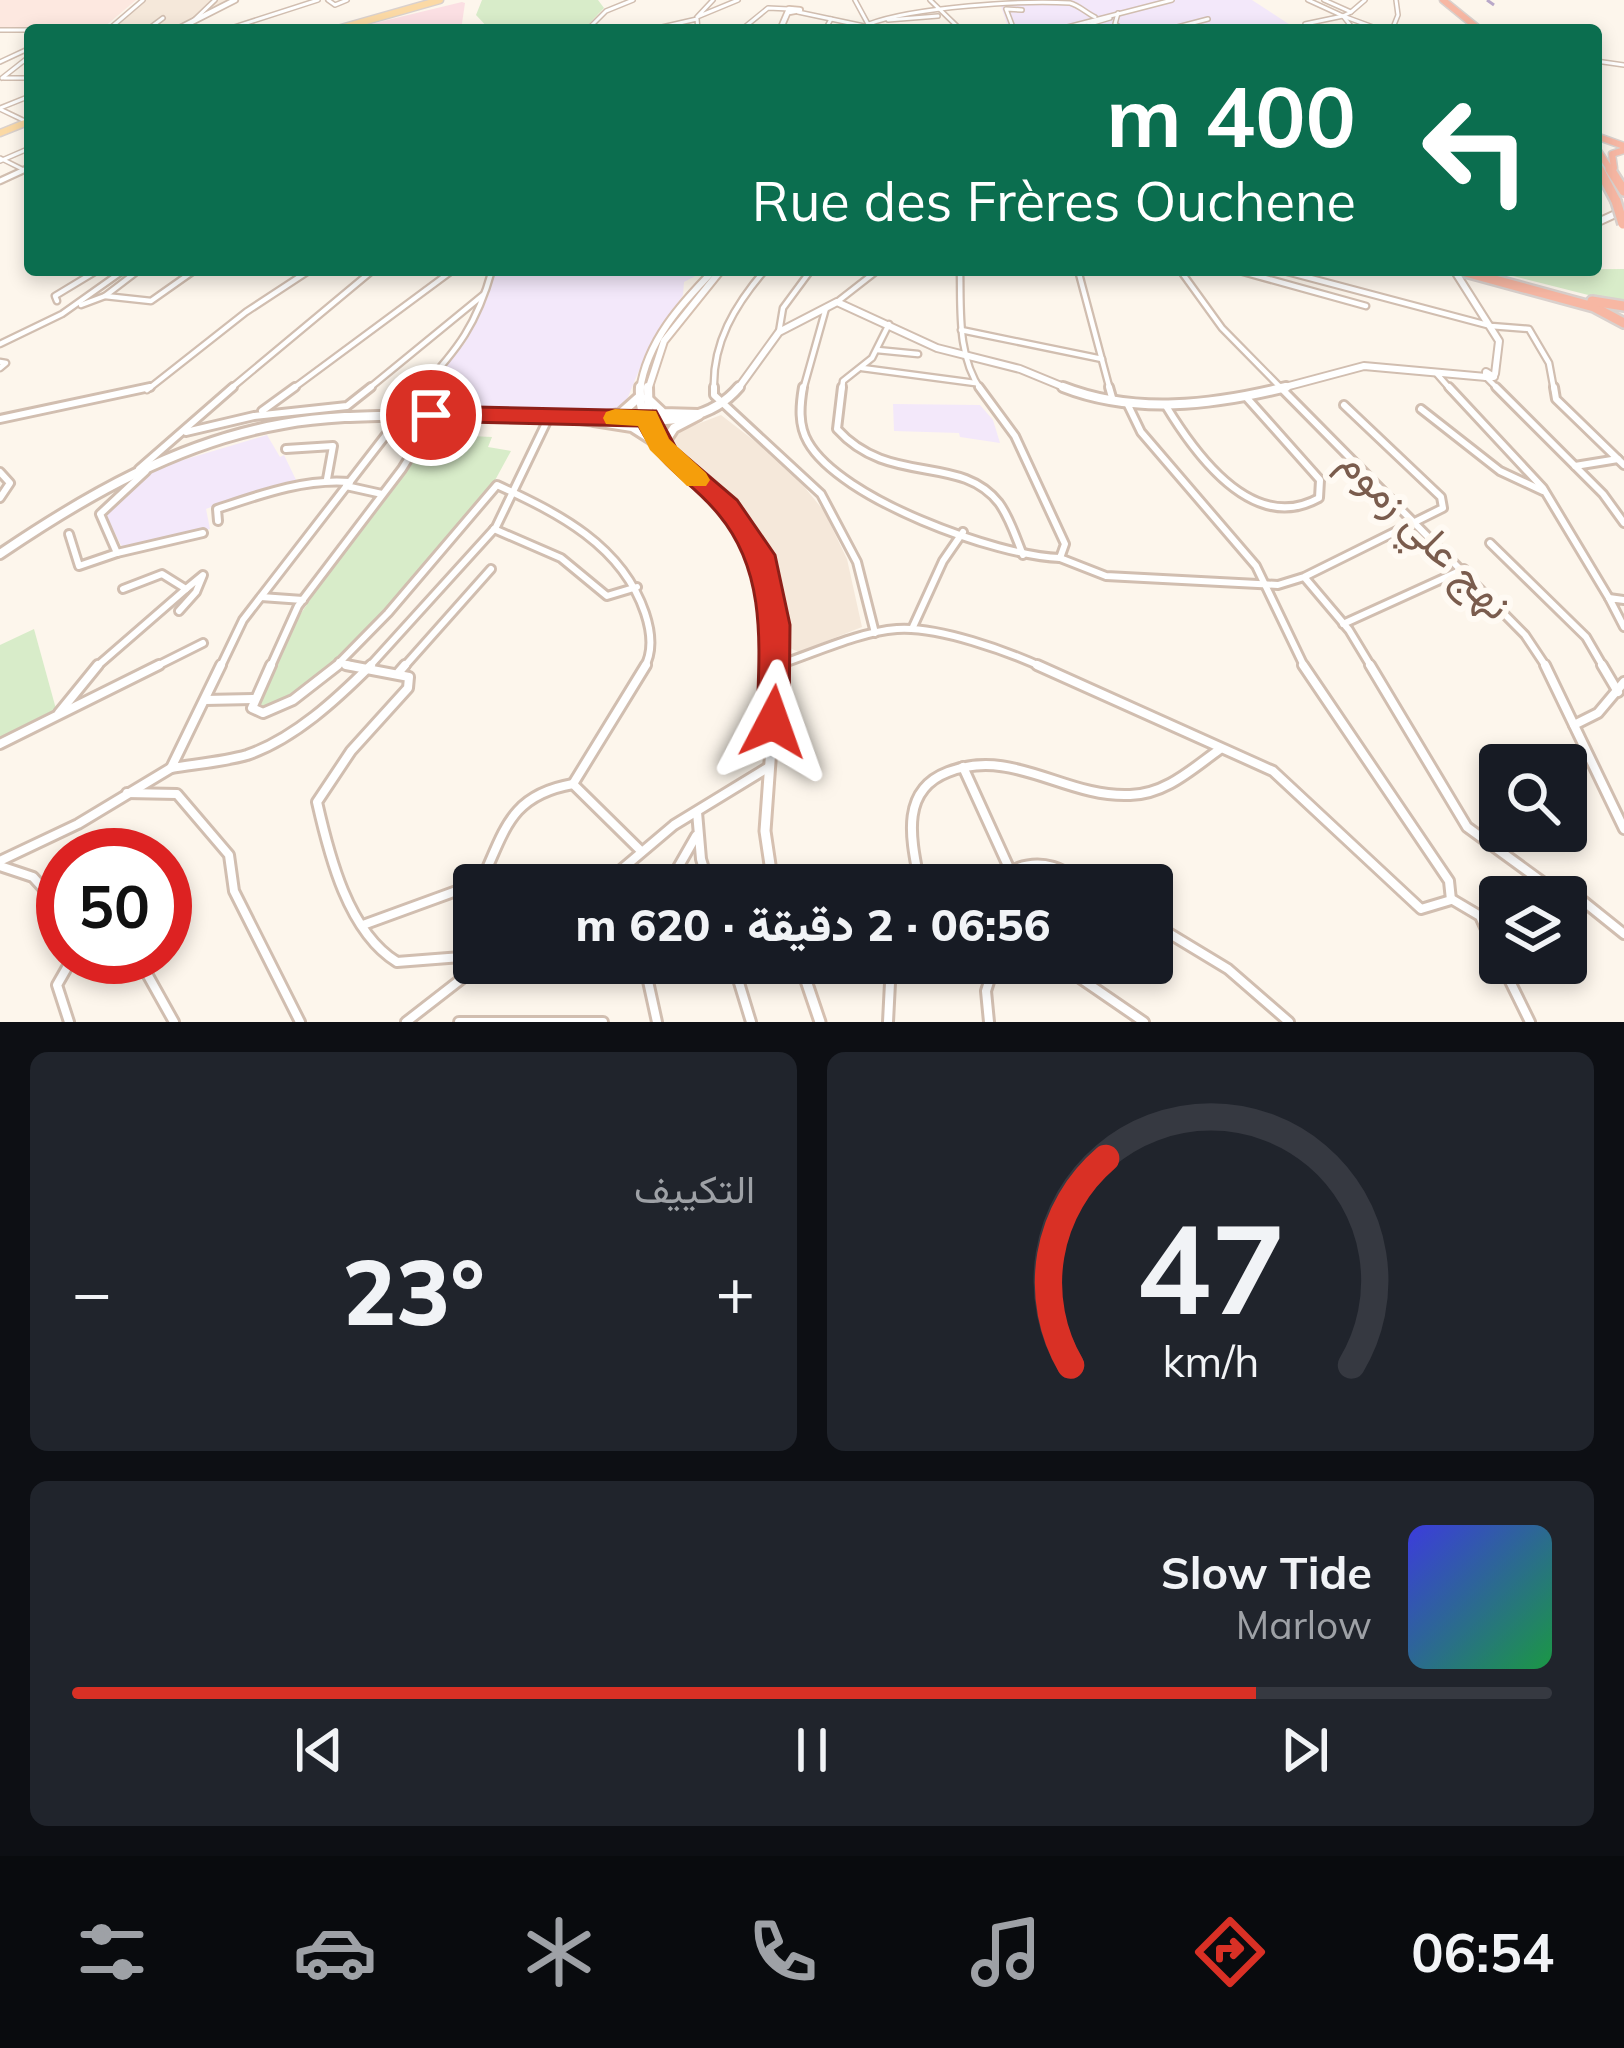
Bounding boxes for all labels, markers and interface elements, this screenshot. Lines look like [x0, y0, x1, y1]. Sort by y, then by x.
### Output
text: 400 m [1106, 63, 1356, 168]
icon: left [1398, 72, 1554, 228]
text: Rue des Frères Ouchene [752, 167, 1356, 235]
pin [380, 364, 482, 466]
icon: arrive [398, 382, 464, 448]
street label: نهج علي زموم [1322, 435, 1524, 637]
position arrow [710, 659, 836, 785]
map controls [1479, 744, 1587, 984]
button: search [1479, 744, 1587, 852]
speed limit sign: 50 [36, 828, 192, 984]
button: layers [1479, 876, 1587, 984]
text: 06:56 · 2 دقيقة · 620 m [575, 896, 1051, 952]
text: التكييف [634, 1164, 755, 1213]
text: 47 [1136, 1189, 1285, 1345]
text: 23° [342, 1235, 485, 1348]
text: − [72, 1250, 112, 1333]
text: + [715, 1250, 755, 1333]
text: km/h [1162, 1333, 1259, 1387]
text: Slow Tide [1161, 1544, 1372, 1600]
text: Marlow [1236, 1600, 1372, 1649]
icon: previous [286, 1717, 352, 1783]
icon: pause [779, 1717, 845, 1783]
icon: next [1272, 1717, 1338, 1783]
icon: filters [70, 1910, 154, 1994]
icon: car [293, 1910, 377, 1994]
icon: climate [517, 1910, 601, 1994]
icon: phone [741, 1910, 825, 1994]
icon: music [964, 1910, 1048, 1994]
icon: directions [1188, 1910, 1272, 1994]
text: 06:54 [1411, 1918, 1554, 1986]

